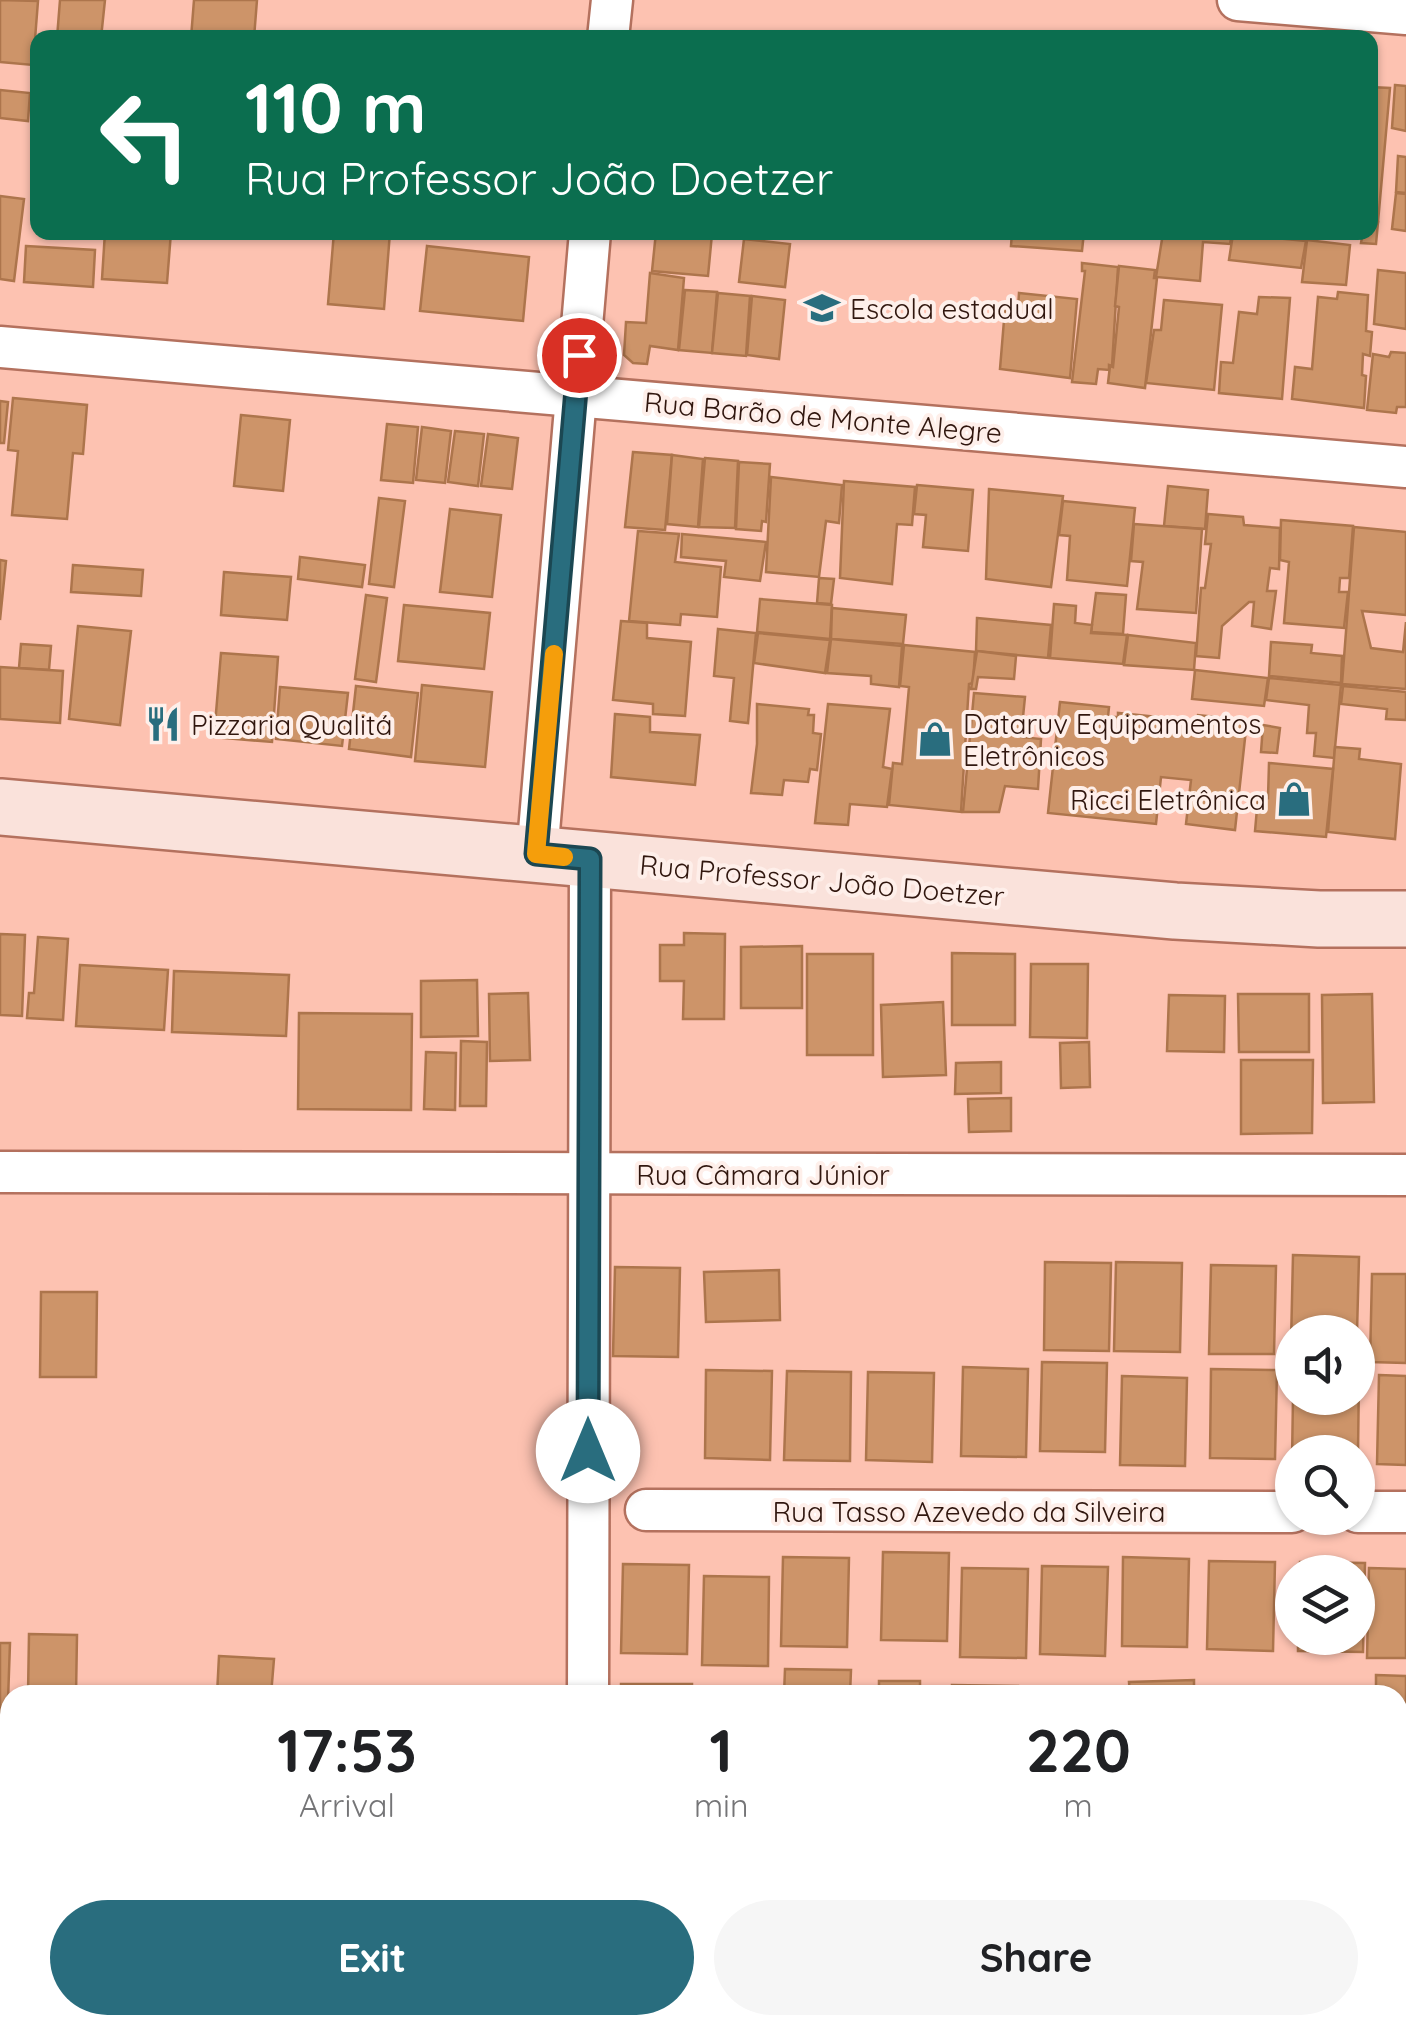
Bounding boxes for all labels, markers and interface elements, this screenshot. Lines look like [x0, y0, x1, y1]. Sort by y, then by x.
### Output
text: 110 m [245, 63, 427, 151]
icon: left [80, 70, 210, 200]
text: Rua Professor João Doetzer [245, 150, 833, 206]
school or university icon: Escola estadual [803, 289, 841, 327]
place label: Escola estadual [850, 291, 1054, 326]
pin [537, 313, 622, 398]
icon: arrive [552, 328, 607, 383]
street label: Rua Barão de Monte Alegre [643, 384, 1003, 450]
restaurant icon: Pizzaria Qualitá [144, 705, 182, 743]
place label: Dataruv Equipamentos Eletrônicos [963, 706, 1261, 773]
place label: Pizzaria Qualitá [191, 707, 392, 742]
shop icon: Dataruv Equipamentos Eletrônicos [916, 720, 954, 758]
shop icon: Ricci Eletrônica [1275, 780, 1313, 818]
place label: Ricci Eletrônica [1070, 782, 1266, 817]
street label: Rua Professor João Doetzer [638, 847, 1006, 913]
street label: Rua Câmara Júnior [636, 1157, 890, 1192]
map controls [1275, 1315, 1375, 1655]
button: sound [1275, 1315, 1375, 1415]
position arrow [536, 1399, 640, 1503]
button: search [1275, 1435, 1375, 1535]
street label: Rua Tasso Azevedo da Silveira [773, 1494, 1165, 1529]
button: layers [1275, 1555, 1375, 1655]
text: 17:53 [277, 1712, 417, 1787]
text: 1 [709, 1712, 733, 1787]
text: 220 [1026, 1712, 1131, 1787]
text: Arrival [299, 1785, 395, 1825]
text: min [694, 1785, 748, 1825]
text: m [1064, 1785, 1093, 1825]
button: Exit [50, 1900, 694, 2015]
button: Share [714, 1900, 1358, 2015]

